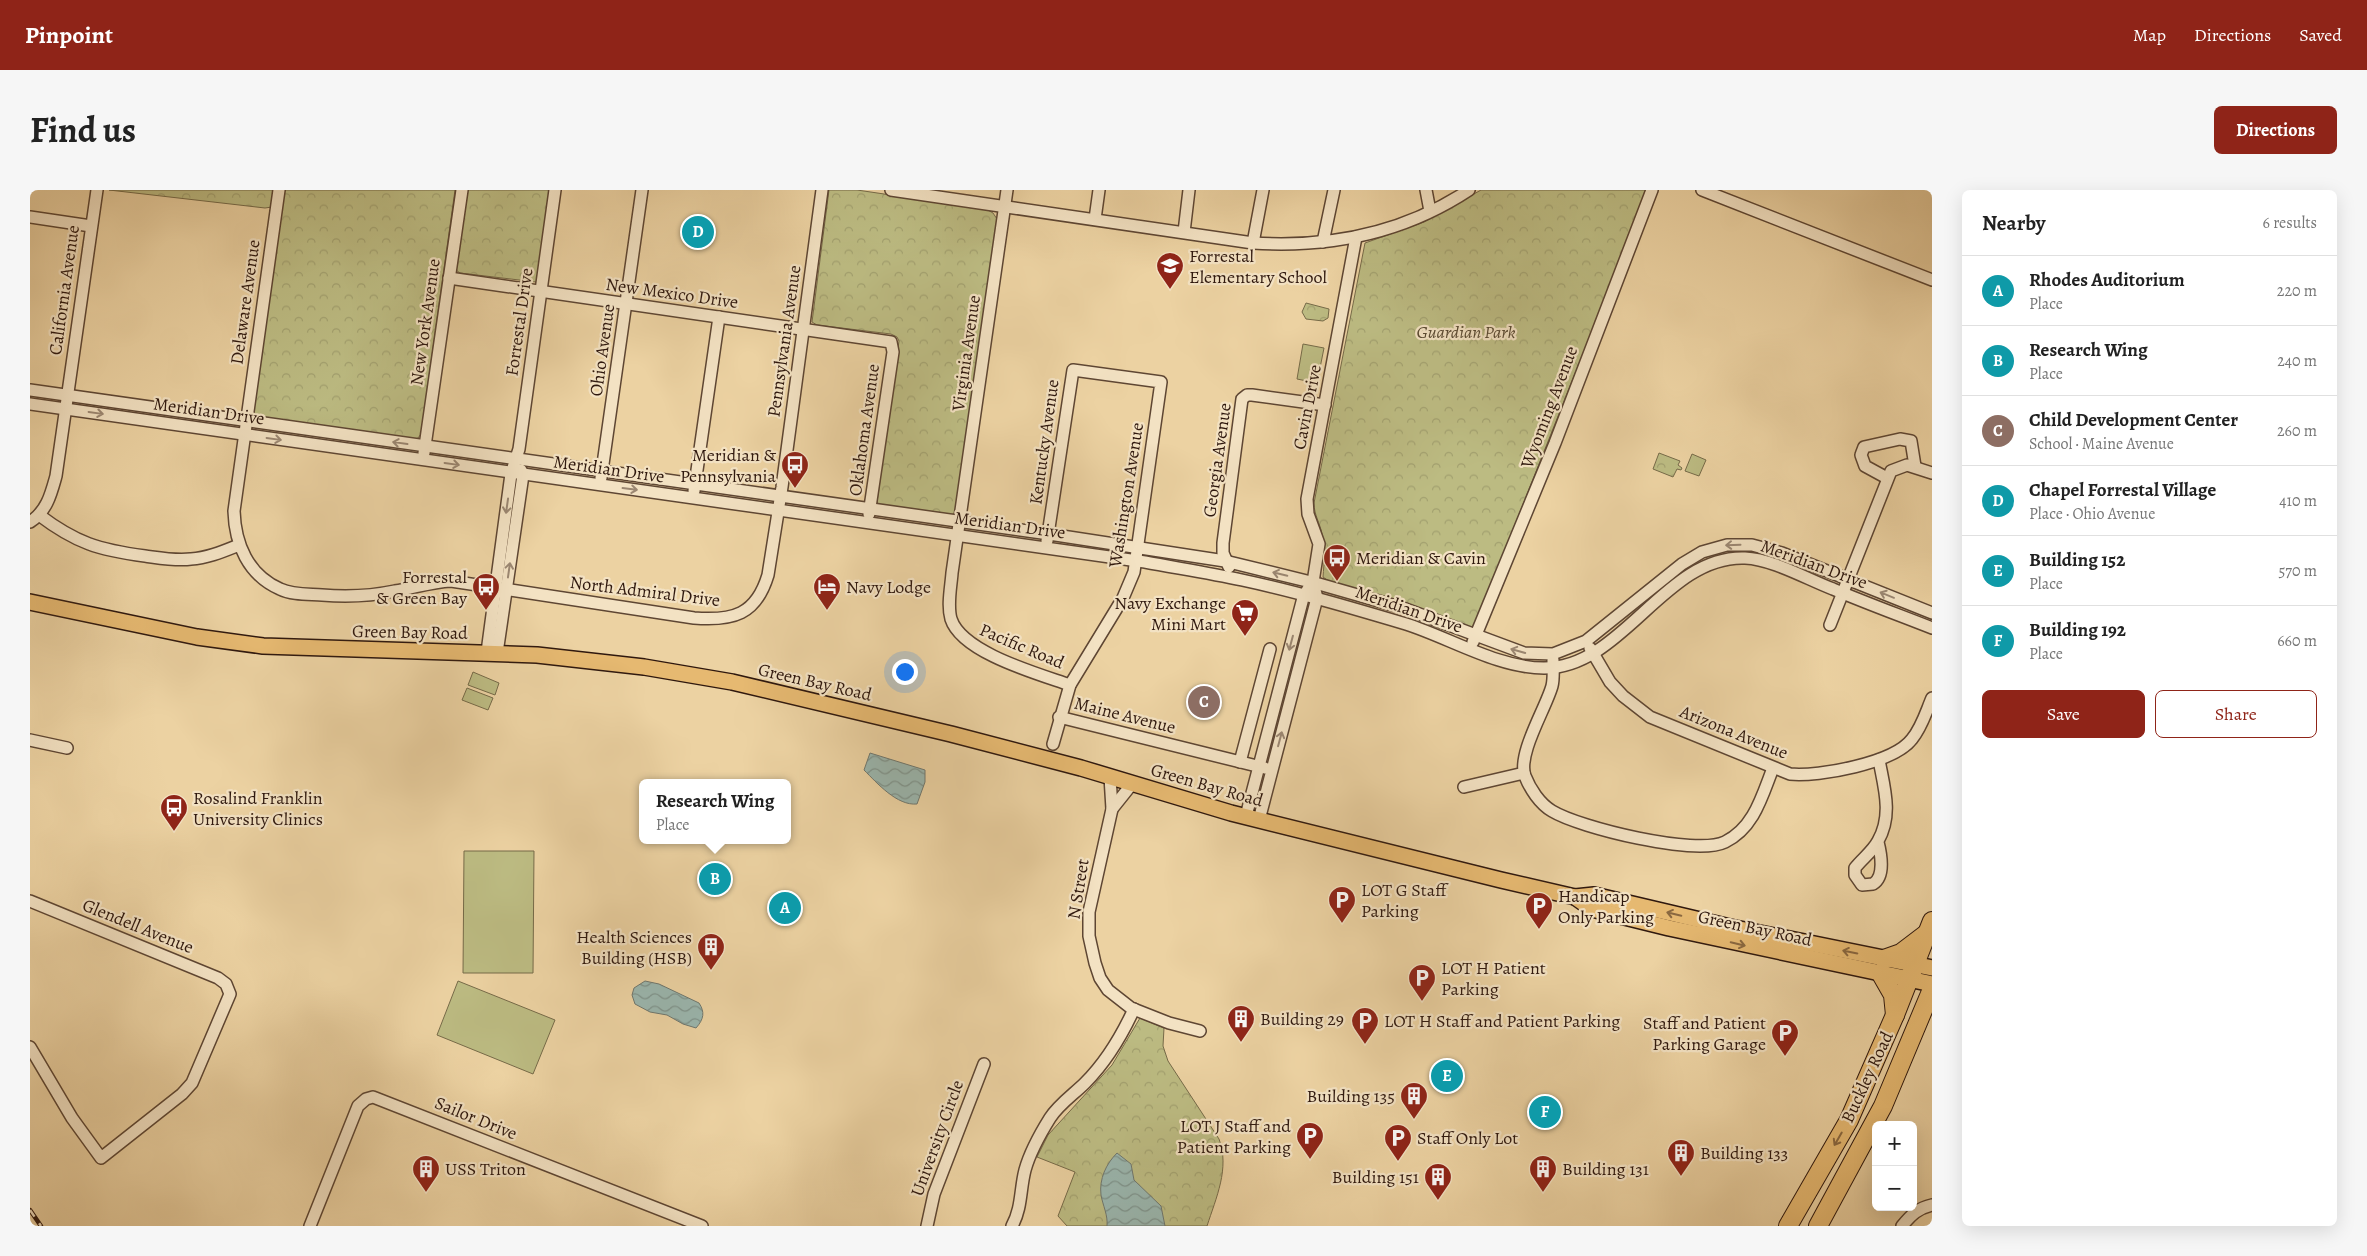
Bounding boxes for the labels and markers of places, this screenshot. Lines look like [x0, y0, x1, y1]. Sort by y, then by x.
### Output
pin: D [682, 213, 714, 251]
place label: Forrestal Elementary School [1189, 244, 1327, 289]
school or university icon: Forrestal Elementary School [1155, 251, 1185, 290]
place label: Meridian & Pennsylvania [680, 443, 777, 488]
bus stop icon: Meridian & Pennsylvania [780, 450, 810, 489]
bus stop icon: Meridian & Cavin [1322, 543, 1352, 582]
place label: Meridian & Cavin [1356, 546, 1486, 570]
place label: Forrestal & Green Bay [376, 565, 468, 610]
bus stop icon: Forrestal & Green Bay [471, 572, 501, 611]
hotel icon: Navy Lodge [812, 572, 842, 611]
place label: Navy Lodge [846, 575, 931, 599]
place label: Navy Exchange Mini Mart [1114, 591, 1226, 636]
supermarket icon: Navy Exchange Mini Mart [1230, 598, 1260, 637]
pin: C [1188, 683, 1220, 721]
place label: Rosalind Franklin University Clinics [193, 786, 323, 831]
bus stop icon: Rosalind Franklin University Clinics [159, 793, 189, 832]
pin: B [699, 860, 731, 898]
place label: LOT G Staff Parking [1361, 878, 1450, 923]
place label: Handicap Only Parking [1558, 884, 1654, 929]
parking icon: LOT G Staff Parking [1327, 885, 1357, 924]
pin: A [769, 889, 801, 927]
parking icon: Handicap Only Parking [1524, 891, 1554, 930]
place label: Health Sciences Building (HSB) [576, 925, 692, 970]
building icon: Health Sciences Building (HSB) [696, 932, 726, 971]
place label: LOT H Patient Parking [1441, 956, 1546, 1001]
parking icon: LOT H Patient Parking [1407, 963, 1437, 1002]
building icon: Building 29 [1226, 1004, 1256, 1043]
parking icon: LOT H Staff and Patient Parking [1350, 1006, 1380, 1045]
place label: Building 29 [1260, 1007, 1344, 1031]
place label: LOT H Staff and Patient Parking [1384, 1009, 1620, 1033]
place label: Staff and Patient Parking Garage [1643, 1011, 1766, 1056]
parking icon: Staff and Patient Parking Garage [1770, 1018, 1800, 1057]
pin: E [1431, 1057, 1463, 1095]
building icon: Building 135 [1399, 1081, 1429, 1120]
place label: Building 135 [1306, 1084, 1395, 1108]
pin: F [1529, 1093, 1561, 1131]
place label: LOT J Staff and Patient Parking [1177, 1114, 1291, 1159]
parking icon: LOT J Staff and Patient Parking [1295, 1121, 1325, 1160]
parking icon: Staff Only Lot [1383, 1123, 1413, 1162]
place label: Staff Only Lot [1417, 1126, 1518, 1150]
building icon: Building 133 [1666, 1138, 1696, 1177]
place label: Building 133 [1700, 1141, 1788, 1165]
building icon: USS Triton [411, 1154, 441, 1193]
building icon: Building 131 [1528, 1154, 1558, 1193]
place label: USS Triton [445, 1157, 526, 1181]
place label: Building 131 [1562, 1157, 1649, 1181]
building icon: Building 151 [1423, 1162, 1453, 1201]
place label: Building 151 [1332, 1165, 1419, 1189]

